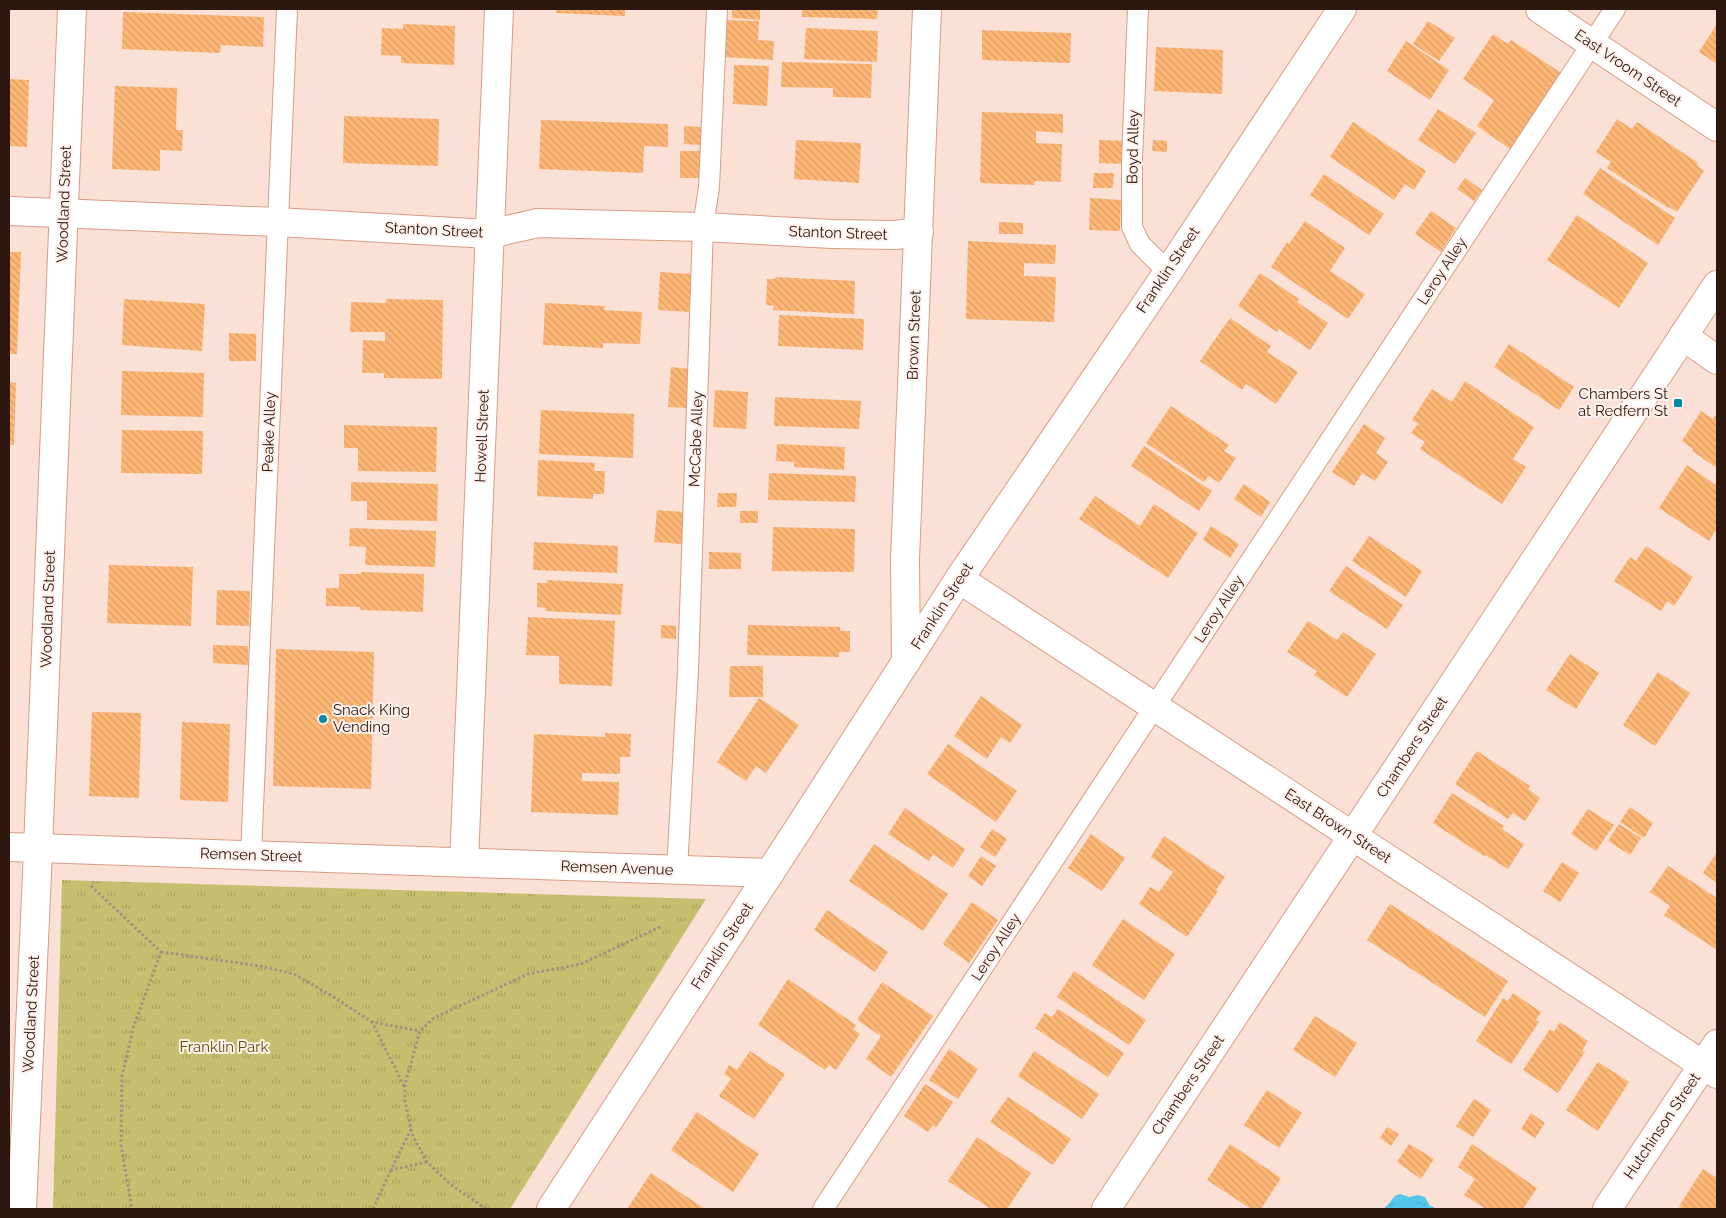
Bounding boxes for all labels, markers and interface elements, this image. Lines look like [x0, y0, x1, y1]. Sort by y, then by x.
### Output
street label: East Vroom Street [1571, 26, 1685, 110]
street label: Boyd Alley [1123, 110, 1143, 184]
street label: Woodland Street [53, 145, 75, 263]
street label: Stanton Street [384, 218, 484, 242]
street label: Stanton Street [788, 222, 888, 244]
street label: Franklin Street [1133, 224, 1203, 316]
street label: Leroy Alley [1413, 234, 1471, 308]
street label: Brown Street [903, 290, 925, 380]
place label: Chambers St at Redfern St [1578, 385, 1668, 420]
street label: Howell Street [471, 389, 493, 483]
street label: Peake Alley [259, 391, 279, 473]
street label: McCabe Alley [685, 391, 707, 487]
marker: Chambers St at Redfern St [1672, 397, 1684, 409]
street label: Woodland Street [37, 550, 59, 668]
street label: Franklin Street [907, 559, 977, 653]
street label: Leroy Alley [1190, 572, 1248, 646]
street label: Chambers Street [1373, 693, 1451, 801]
place label: Snack King Vending [333, 701, 410, 736]
marker: Snack King Vending [317, 713, 329, 725]
street label: East Brown Street [1281, 785, 1395, 867]
street label: Remsen Street [200, 844, 302, 866]
street label: Remsen Avenue [560, 857, 674, 879]
street label: Franklin Street [687, 899, 757, 993]
street label: Leroy Alley [967, 910, 1025, 984]
street label: Woodland Street [19, 955, 43, 1073]
street label: Chambers Street [1148, 1031, 1228, 1139]
park label: Franklin Park [180, 1038, 269, 1056]
street label: Hutchinson Street [1620, 1069, 1704, 1183]

